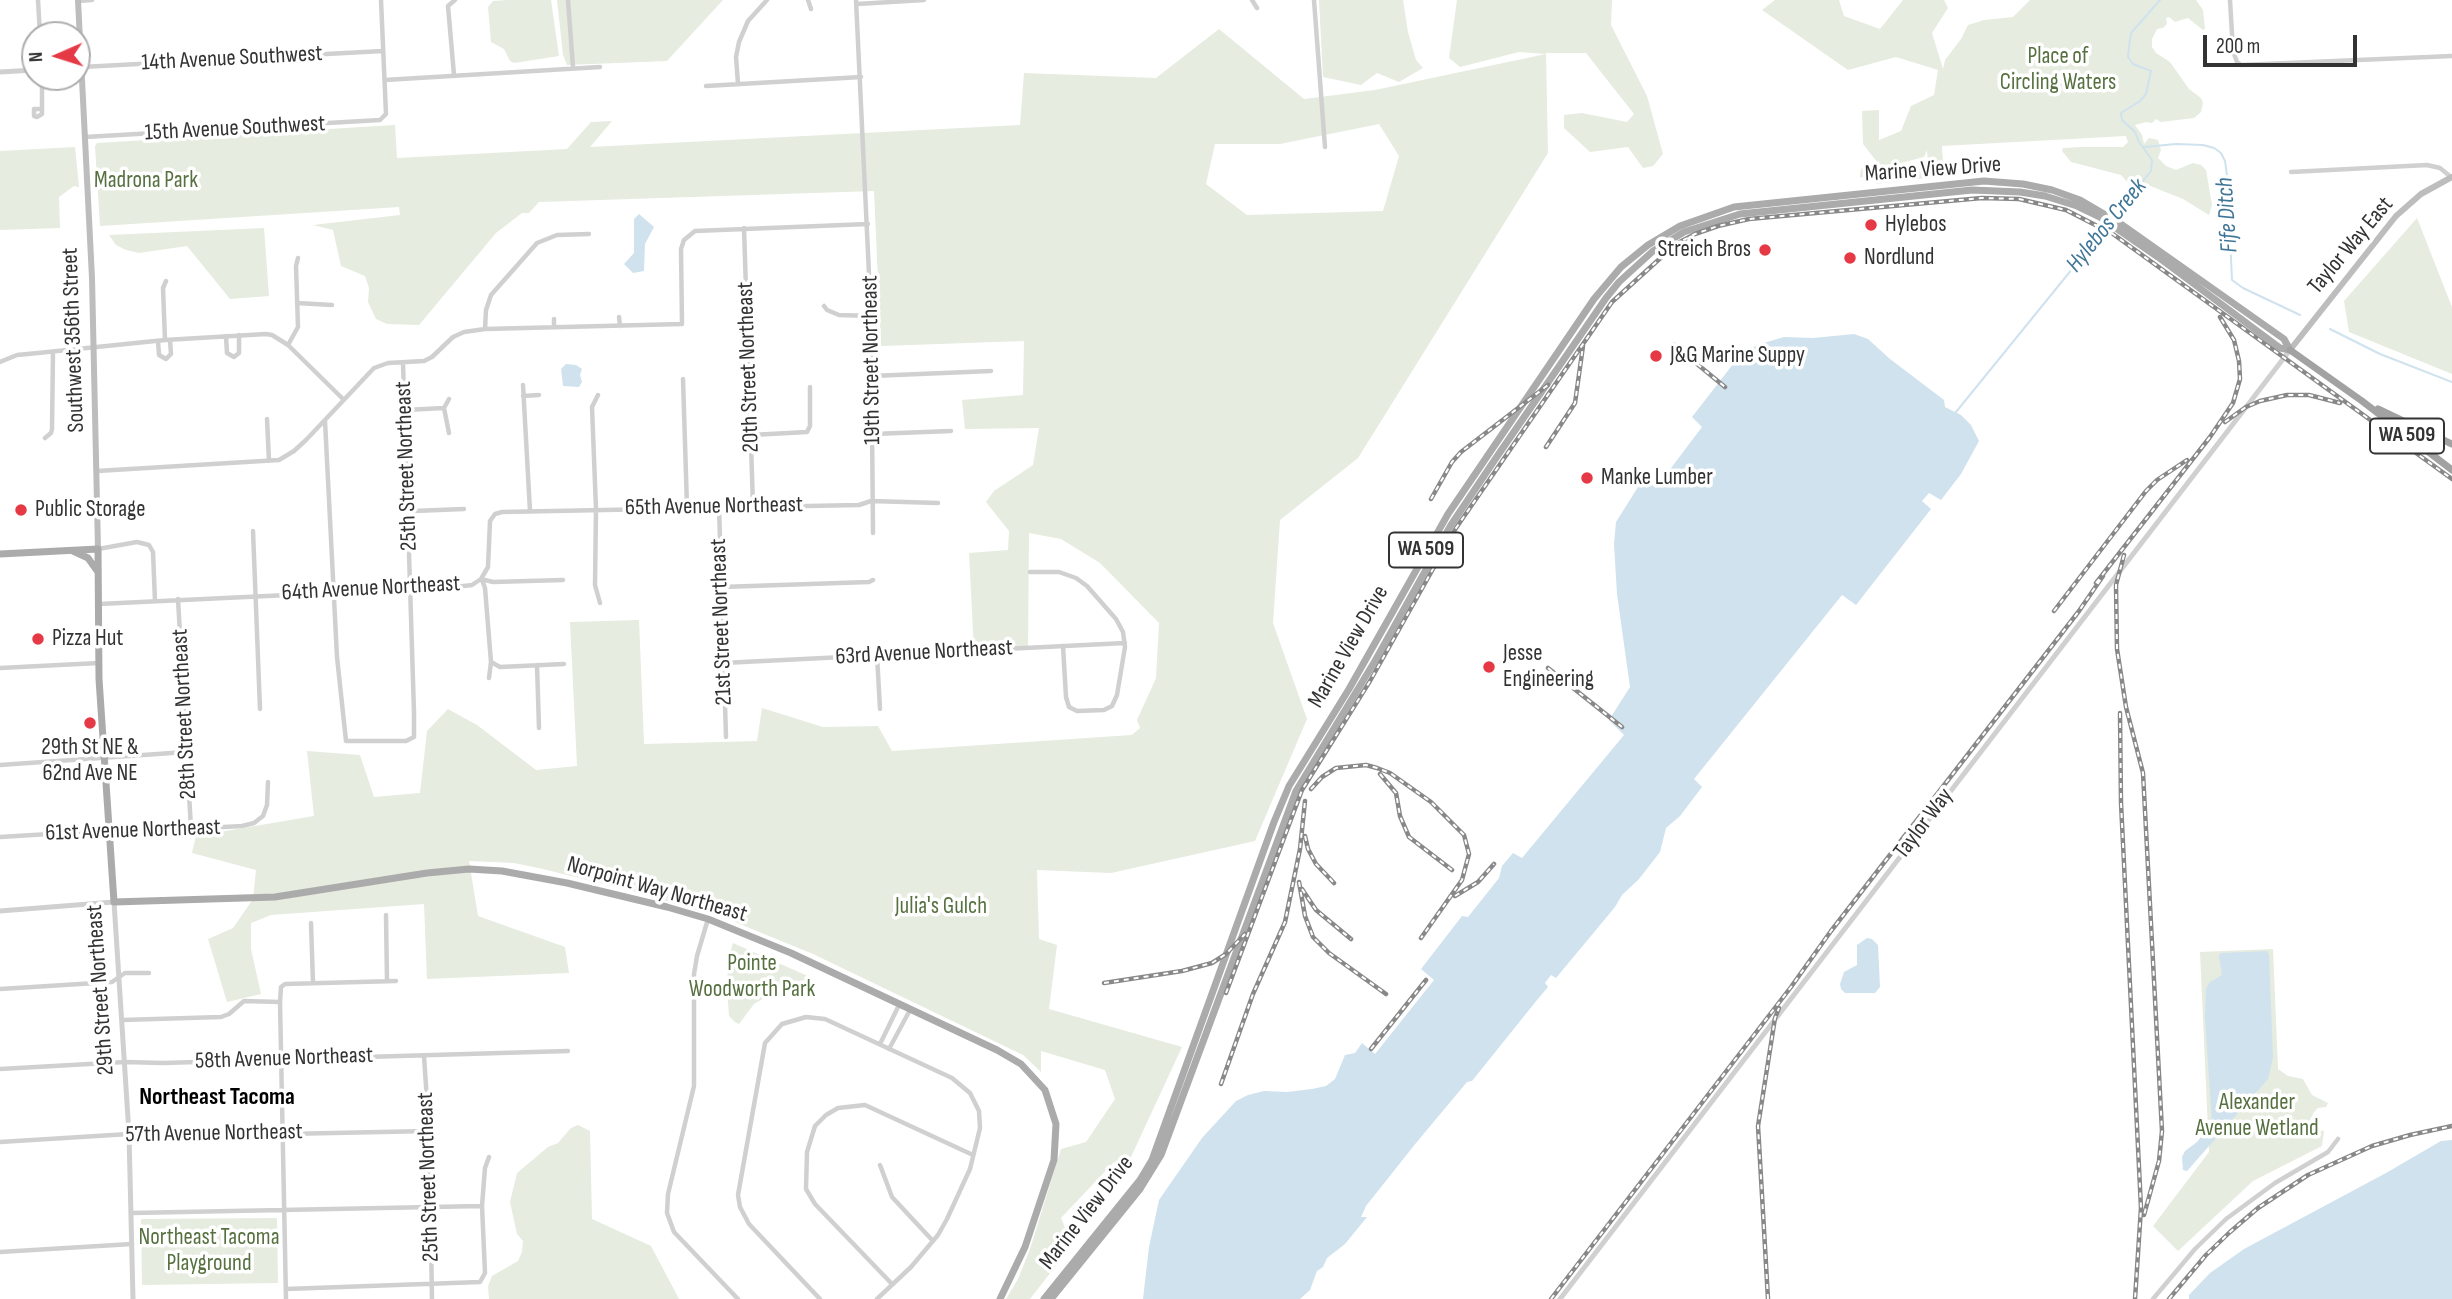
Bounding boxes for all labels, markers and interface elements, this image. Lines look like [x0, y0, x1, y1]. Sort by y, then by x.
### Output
north arrow [21, 21, 91, 91]
scale bar [2207, 21, 2361, 65]
text: 200 m [2216, 34, 2260, 59]
street label: 14th Avenue Southwest [141, 40, 323, 78]
park label: Place of Circling Waters [2000, 43, 2116, 97]
text: N [25, 51, 48, 63]
street label: 15th Avenue Southwest [144, 110, 326, 148]
street label: Marine View Drive [1864, 151, 2002, 189]
park label: Madrona Park [94, 167, 198, 195]
water label: Hylebos Creek [2061, 173, 2153, 279]
water label: Fife Ditch [2211, 176, 2245, 254]
street label: Taylor Way East [2302, 192, 2400, 300]
place label: Hylebos [1885, 211, 1946, 239]
marker: Hylebos [1863, 217, 1879, 233]
place label: Streich Bros [1657, 236, 1751, 264]
marker: Streich Bros [1757, 242, 1773, 258]
place label: Nordlund [1864, 244, 1934, 272]
street label: Southwest 356th Street [57, 247, 91, 433]
marker: Nordlund [1842, 250, 1858, 266]
street label: 19th Street Northeast [857, 275, 887, 445]
street label: 20th Street Northeast [732, 281, 766, 453]
place label: J&G Marine Suppy [1670, 342, 1805, 370]
marker: J&G Marine Suppy [1648, 348, 1664, 364]
street label: 25th Street Northeast [390, 381, 424, 551]
road number: WA 509 [2370, 418, 2444, 453]
place label: Manke Lumber [1601, 464, 1713, 492]
marker: Manke Lumber [1579, 470, 1595, 486]
street label: 65th Avenue Northeast [625, 492, 803, 522]
place label: Public Storage [35, 496, 145, 524]
marker: Public Storage [13, 502, 29, 518]
road number: WA 509 [1389, 532, 1463, 568]
street label: 21st Street Northeast [705, 538, 739, 706]
street label: 64th Avenue Northeast [281, 571, 461, 607]
street label: Marine View Drive [1303, 581, 1395, 713]
place label: Pizza Hut [52, 625, 123, 653]
street label: 28th Street Northeast [167, 628, 203, 800]
marker: Pizza Hut [30, 631, 46, 647]
street label: 63rd Avenue Northeast [835, 635, 1013, 671]
place label: Jesse Engineering [1503, 640, 1594, 694]
marker: Jesse Engineering [1481, 659, 1497, 675]
marker: 29th St NE & 62nd Ave NE [82, 715, 98, 731]
place label: 29th St NE & 62nd Ave NE [41, 734, 139, 788]
street label: Taylor Way [1888, 783, 1960, 865]
street label: 61st Avenue Northeast [45, 814, 221, 848]
street label: Norpoint Way Northeast [564, 851, 750, 929]
park label: Julia's Gulch [895, 893, 987, 921]
street label: 29th Street Northeast [81, 904, 121, 1076]
park label: Pointe Woodworth Park [689, 950, 815, 1004]
street label: 58th Avenue Northeast [195, 1042, 373, 1076]
district label: Northeast Tacoma [139, 1084, 295, 1112]
park label: Alexander Avenue Wetland [2195, 1089, 2319, 1143]
street label: 25th Street Northeast [412, 1092, 446, 1262]
street label: 57th Avenue Northeast [125, 1119, 303, 1149]
street label: Marine View Drive [1034, 1151, 1140, 1275]
park label: Northeast Tacoma Playground [139, 1224, 279, 1278]

